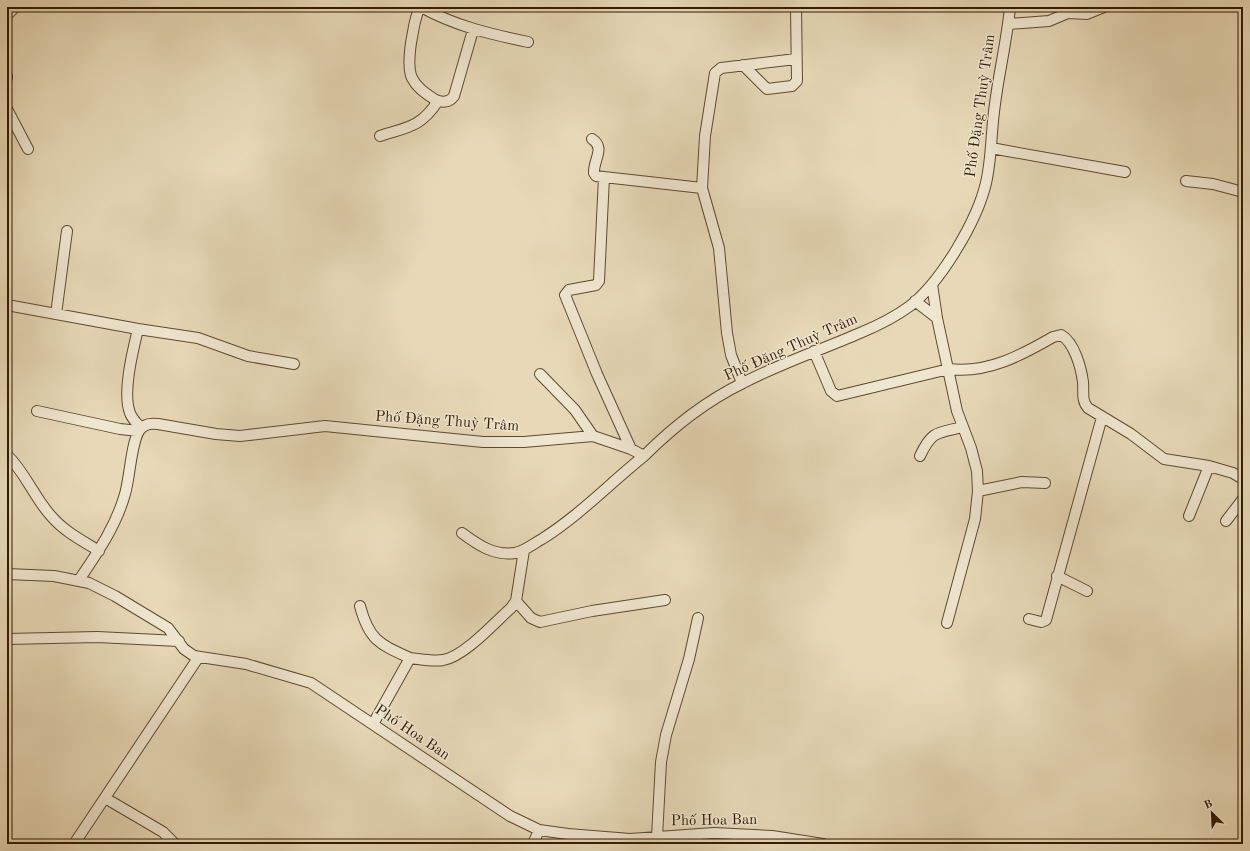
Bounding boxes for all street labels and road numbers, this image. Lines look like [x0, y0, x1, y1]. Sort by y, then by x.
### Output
street label: Phố Đặng Thuỳ Trâm [963, 33, 998, 179]
street label: Phố Đặng Thuỳ Trâm [722, 311, 860, 384]
street label: Phố Đặng Thuỳ Trâm [374, 408, 520, 435]
street label: Phố Hoa Ban [372, 702, 453, 763]
street label: Phố Hoa Ban [670, 812, 757, 829]

